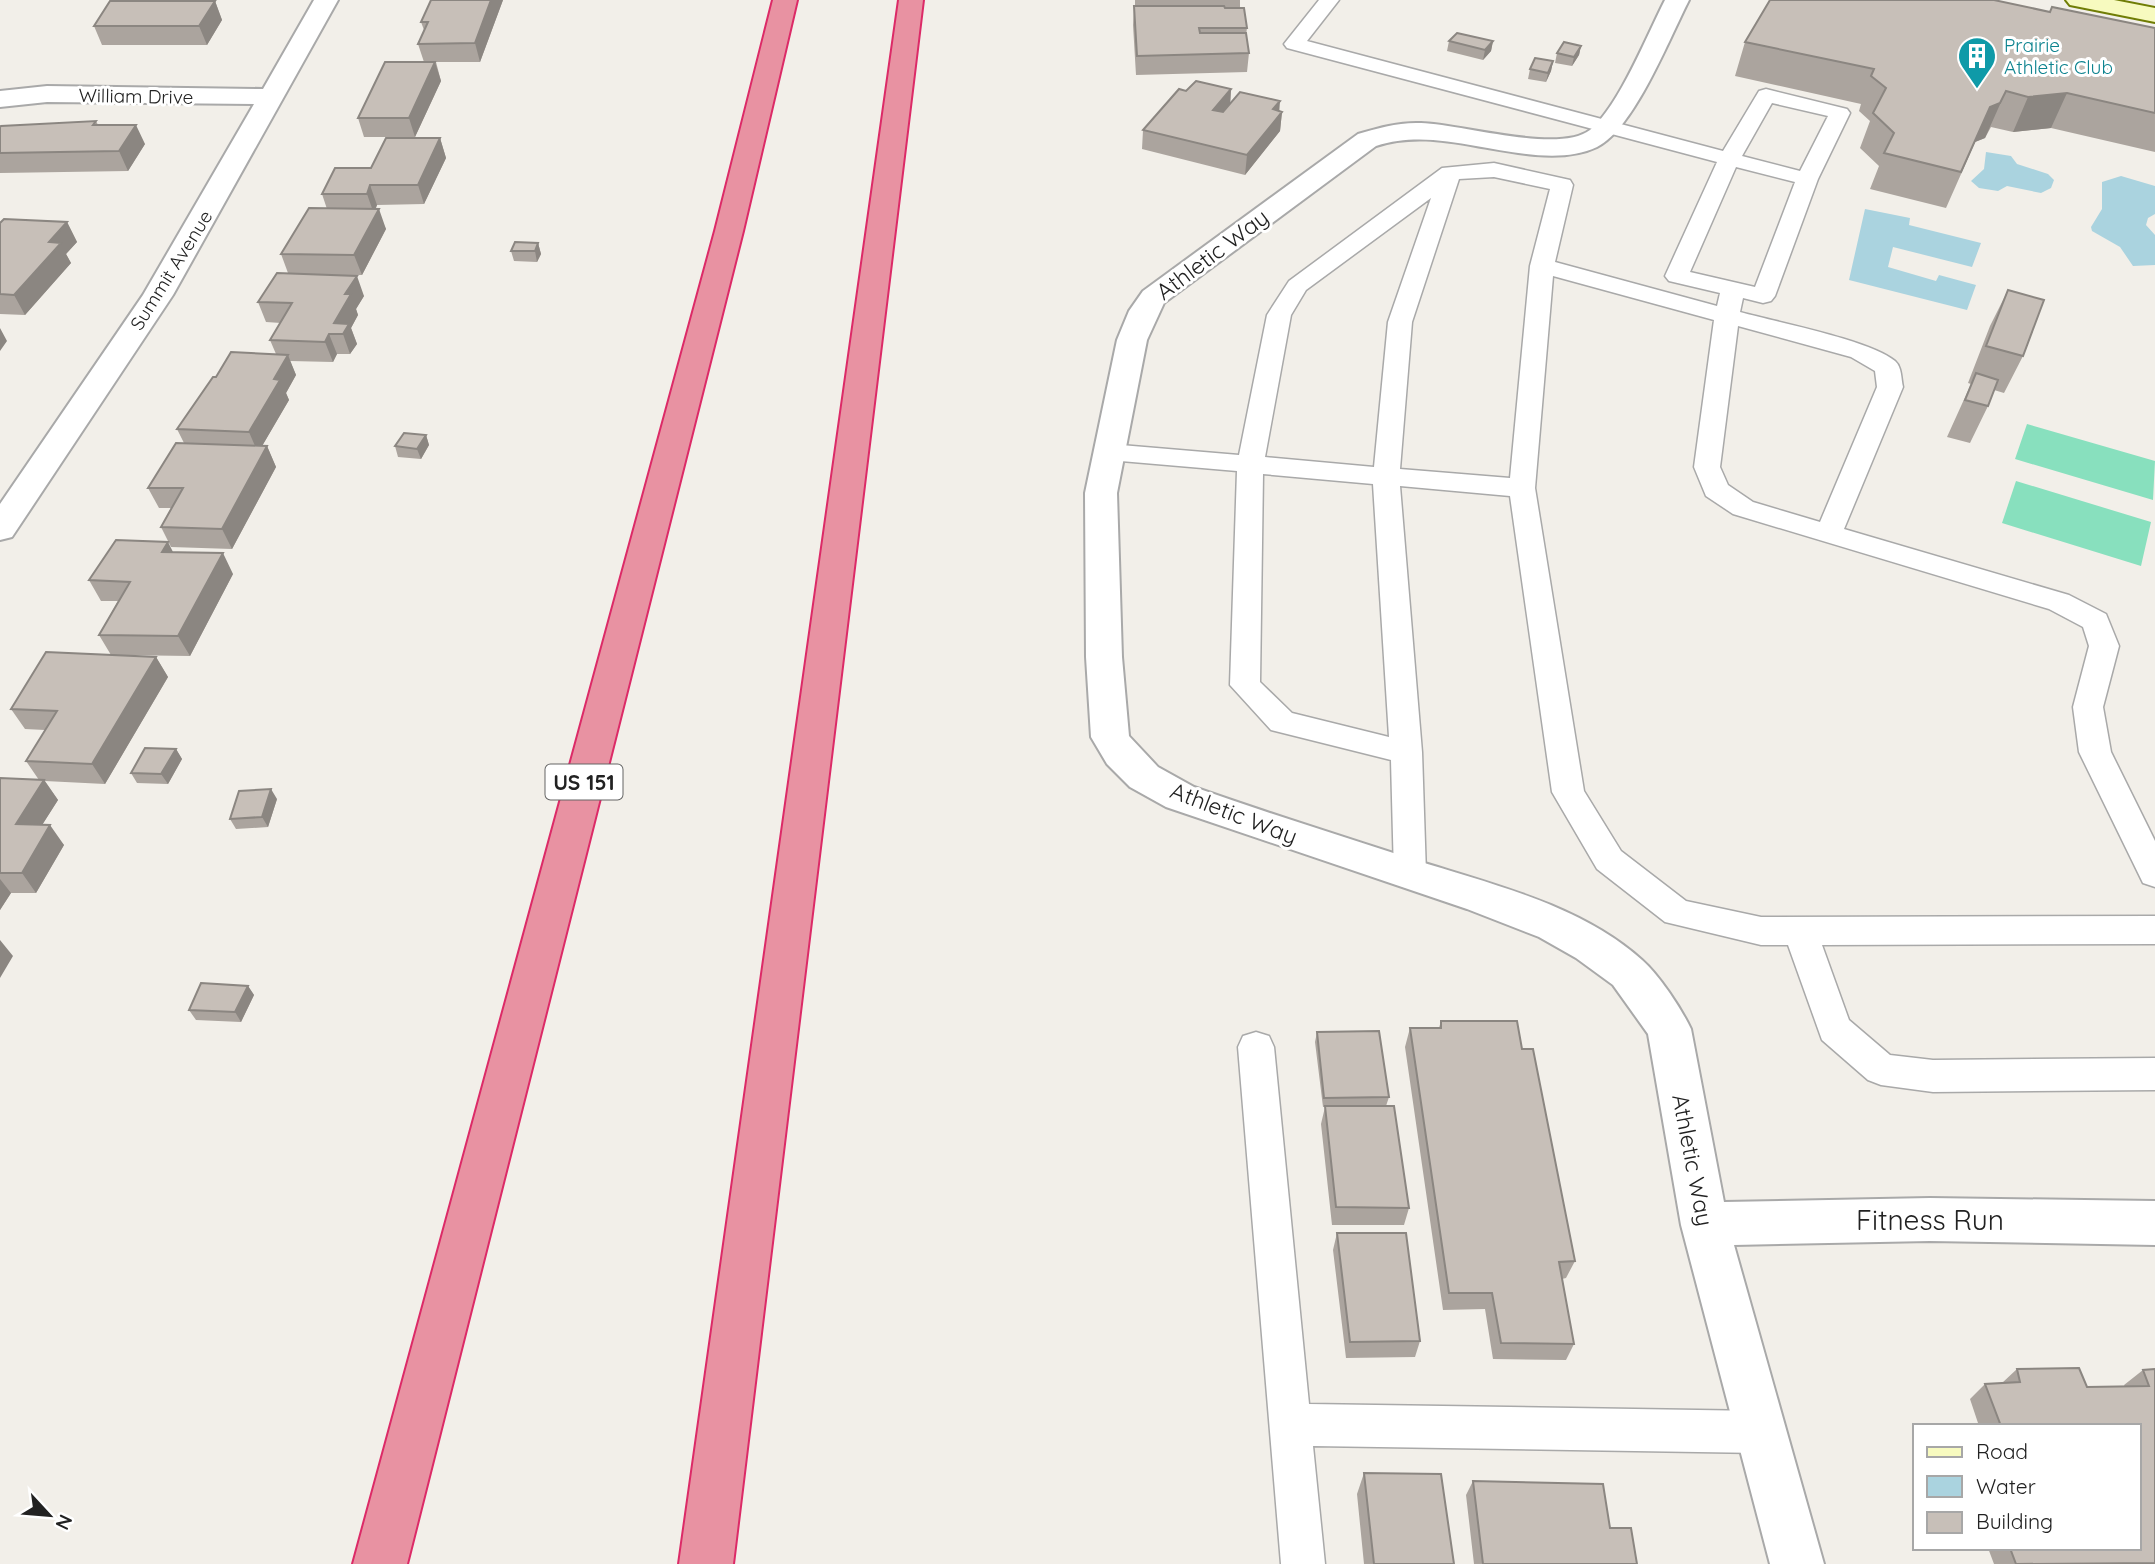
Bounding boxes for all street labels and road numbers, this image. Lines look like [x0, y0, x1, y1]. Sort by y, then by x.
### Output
street label: William Drive [78, 83, 194, 109]
street label: Athletic Way [1150, 202, 1274, 306]
street label: Summit Avenue [125, 206, 217, 334]
road number: US 151 [546, 764, 622, 800]
street label: Athletic Way [1166, 776, 1302, 850]
street label: Athletic Way [1666, 1092, 1720, 1228]
street label: Fitness Run [1856, 1202, 2004, 1237]

